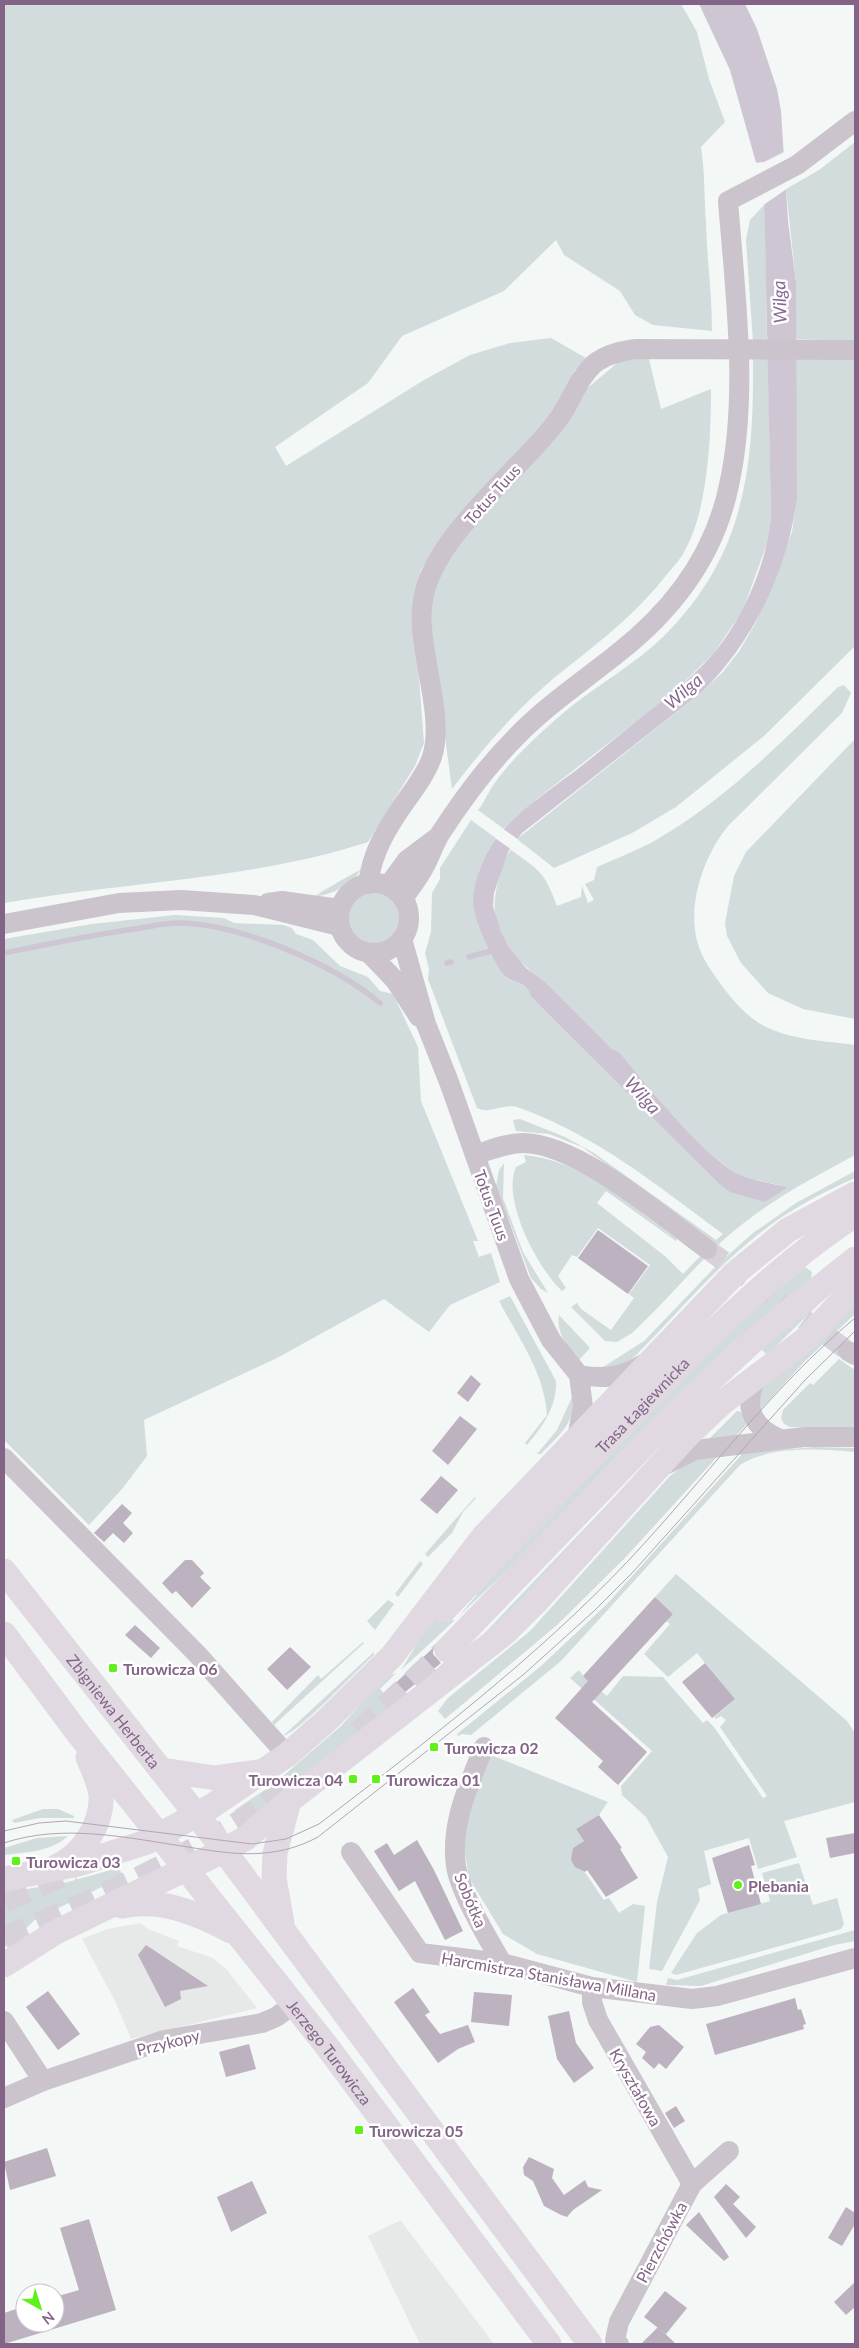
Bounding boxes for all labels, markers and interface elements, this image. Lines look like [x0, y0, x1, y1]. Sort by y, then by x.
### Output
water label: Wilga [767, 280, 791, 324]
street label: Totus Tuus [460, 460, 524, 528]
water label: Wilga [660, 669, 706, 713]
water label: Wilga [620, 1072, 666, 1118]
street label: Totus Tuus [470, 1167, 514, 1243]
street label: Trasa Łagiewnicka [591, 1353, 692, 1457]
street label: Zbigniewa Herberta [64, 1650, 165, 1771]
place label: Turowicza 06 [123, 1659, 217, 1678]
marker: Turowicza 06 [107, 1662, 119, 1674]
place label: Turowicza 02 [444, 1738, 538, 1757]
marker: Turowicza 02 [428, 1741, 440, 1753]
place label: Turowicza 04 [249, 1770, 343, 1789]
place label: Turowicza 01 [386, 1770, 480, 1789]
marker: Turowicza 04 [347, 1773, 359, 1785]
marker: Turowicza 01 [370, 1773, 382, 1785]
place label: Turowicza 03 [26, 1852, 120, 1871]
marker: Turowicza 03 [10, 1855, 22, 1867]
street label: Sobótka [451, 1870, 491, 1930]
place label: Plebania [748, 1876, 809, 1895]
marker: Plebania [732, 1879, 744, 1891]
street label: Harcmistrza Stanisława Millana [440, 1948, 658, 2004]
street label: Jerzego Turowicza [284, 1995, 376, 2108]
street label: Przykopy [134, 2025, 202, 2059]
street label: Kryształowa [606, 2045, 666, 2129]
place label: Turowicza 05 [369, 2121, 463, 2140]
marker: Turowicza 05 [353, 2124, 365, 2136]
street label: Pierzchówka [632, 2198, 690, 2286]
north arrow [15, 2283, 65, 2333]
text: N [39, 2308, 58, 2328]

